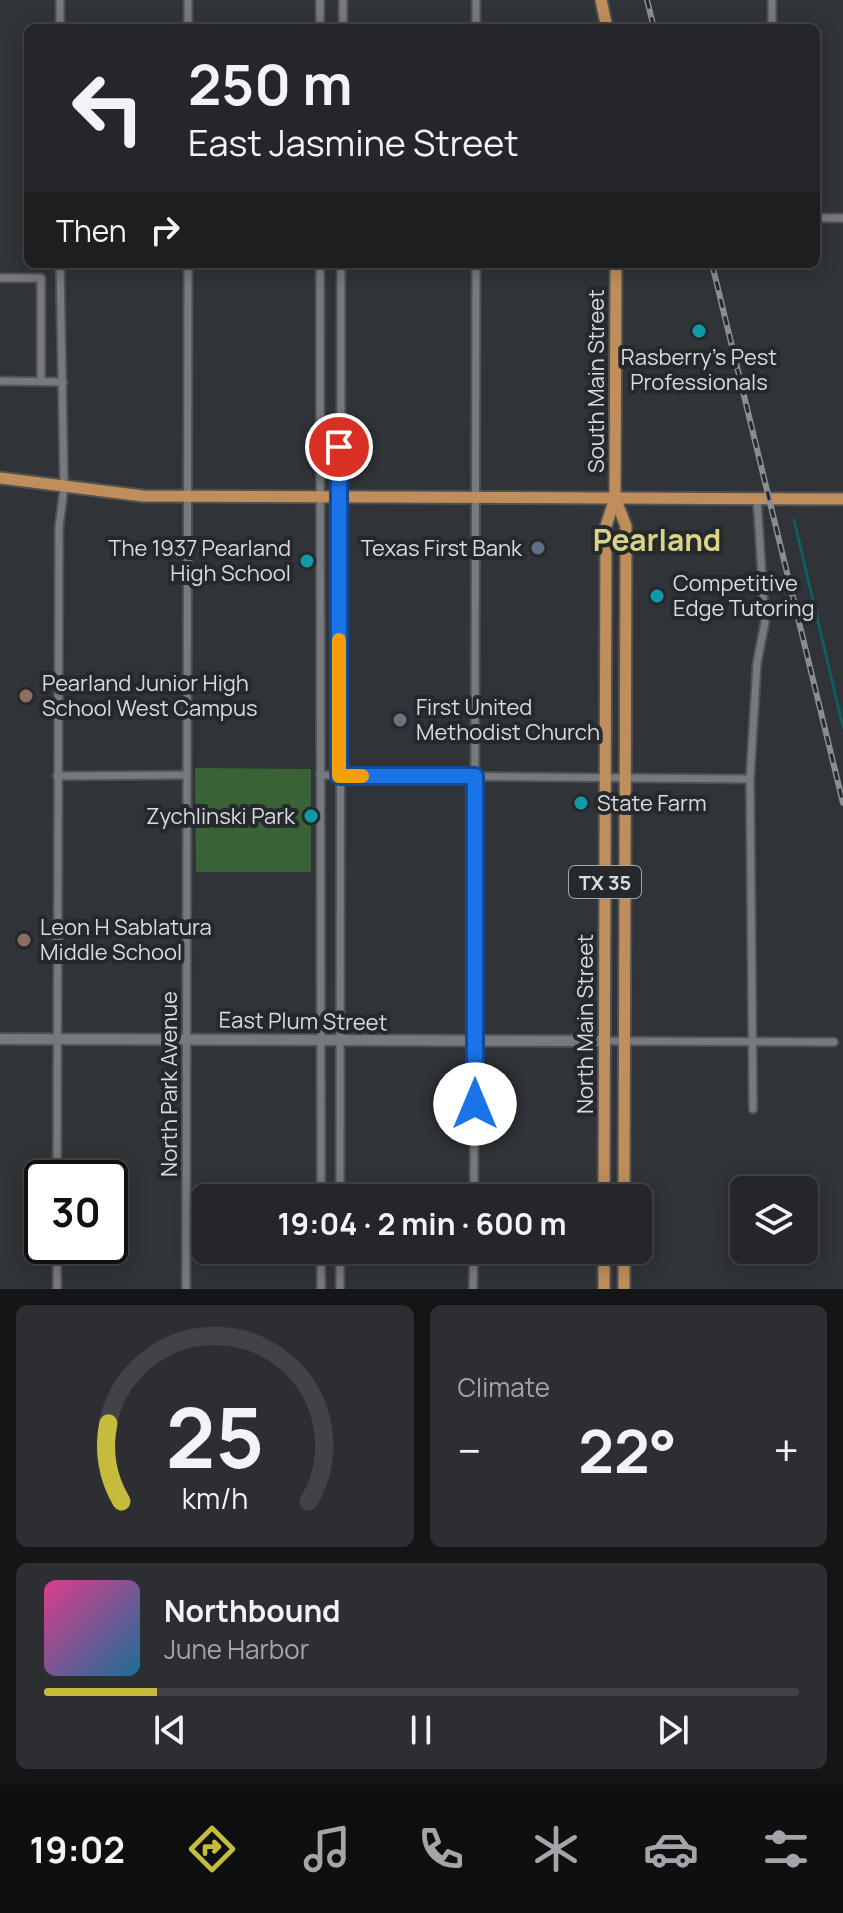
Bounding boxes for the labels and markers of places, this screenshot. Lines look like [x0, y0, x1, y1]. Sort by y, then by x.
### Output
marker: Rasberry's Pest Professionals [690, 322, 708, 340]
place label: Rasberry's Pest Professionals [621, 342, 777, 397]
pin [305, 413, 373, 481]
place label: The 1937 Pearland High School [108, 533, 291, 588]
place label: Texas First Bank [361, 533, 523, 563]
marker: Texas First Bank [529, 539, 547, 557]
marker: The 1937 Pearland High School [298, 552, 316, 570]
place label: Competitive Edge Tutoring [673, 568, 815, 623]
marker: Competitive Edge Tutoring [648, 587, 666, 605]
place label: Pearland Junior High School West Campus [42, 668, 258, 723]
marker: Pearland Junior High School West Campus [17, 687, 35, 705]
place label: First United Methodist Church [416, 692, 600, 747]
marker: First United Methodist Church [391, 711, 409, 729]
place label: State Farm [597, 788, 707, 818]
marker: State Farm [572, 794, 590, 812]
place label: Zychlinski Park [146, 801, 296, 831]
marker: Zychlinski Park [302, 807, 320, 825]
place label: Leon H Sablatura Middle School [40, 912, 212, 967]
marker: Leon H Sablatura Middle School [15, 931, 33, 949]

